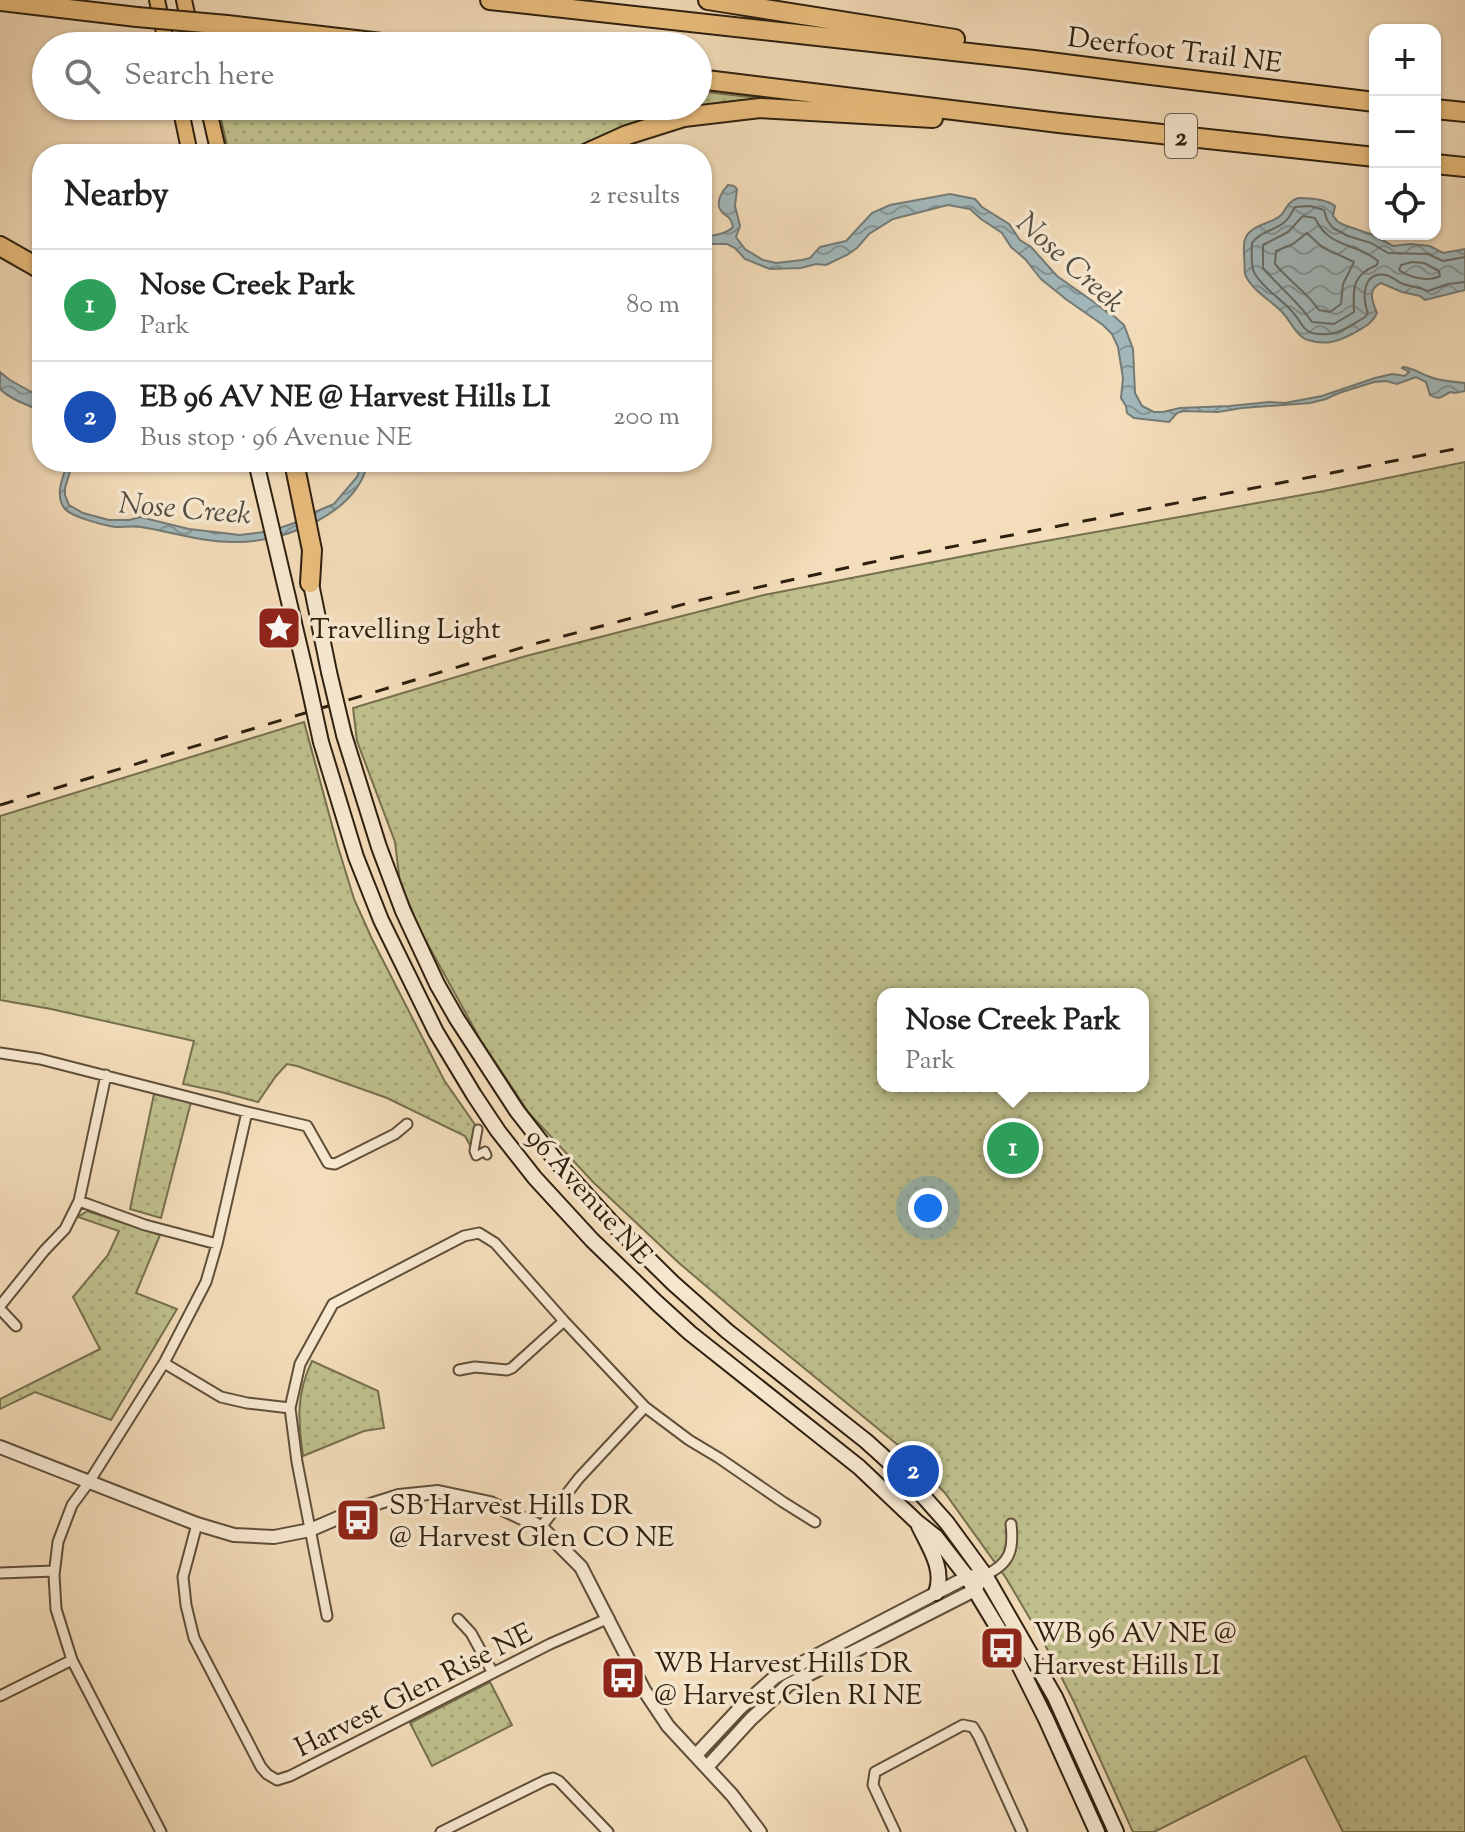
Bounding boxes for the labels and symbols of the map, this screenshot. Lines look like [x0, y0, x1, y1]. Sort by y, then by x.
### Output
street label: Deerfoot Trail NE [1065, 19, 1284, 85]
road number: 2 [1165, 114, 1197, 158]
water label: Nose Creek [1006, 203, 1133, 324]
water label: Nose Creek [117, 483, 253, 538]
place icon: Travelling Light [255, 604, 303, 652]
place label: Travelling Light [310, 611, 501, 651]
pin: 1 [987, 1118, 1039, 1178]
street label: 96 Avenue NE [515, 1120, 660, 1274]
your location [908, 1188, 948, 1228]
pin: 2 [887, 1441, 939, 1501]
place label: SB Harvest Hills DR @ Harvest Glen CO NE [389, 1487, 674, 1559]
bus stop icon: SB Harvest Hills DR @ Harvest Glen CO NE [334, 1496, 382, 1544]
street label: Harvest Glen Rise NE [289, 1614, 540, 1769]
place label: WB 96 AV NE @ Harvest Hills LI [1033, 1615, 1237, 1687]
bus stop icon: WB 96 AV NE @ Harvest Hills LI [978, 1624, 1026, 1672]
place label: WB Harvest Hills DR @ Harvest Glen RI NE [654, 1645, 922, 1717]
bus stop icon: WB Harvest Hills DR @ Harvest Glen RI NE [599, 1654, 647, 1702]

